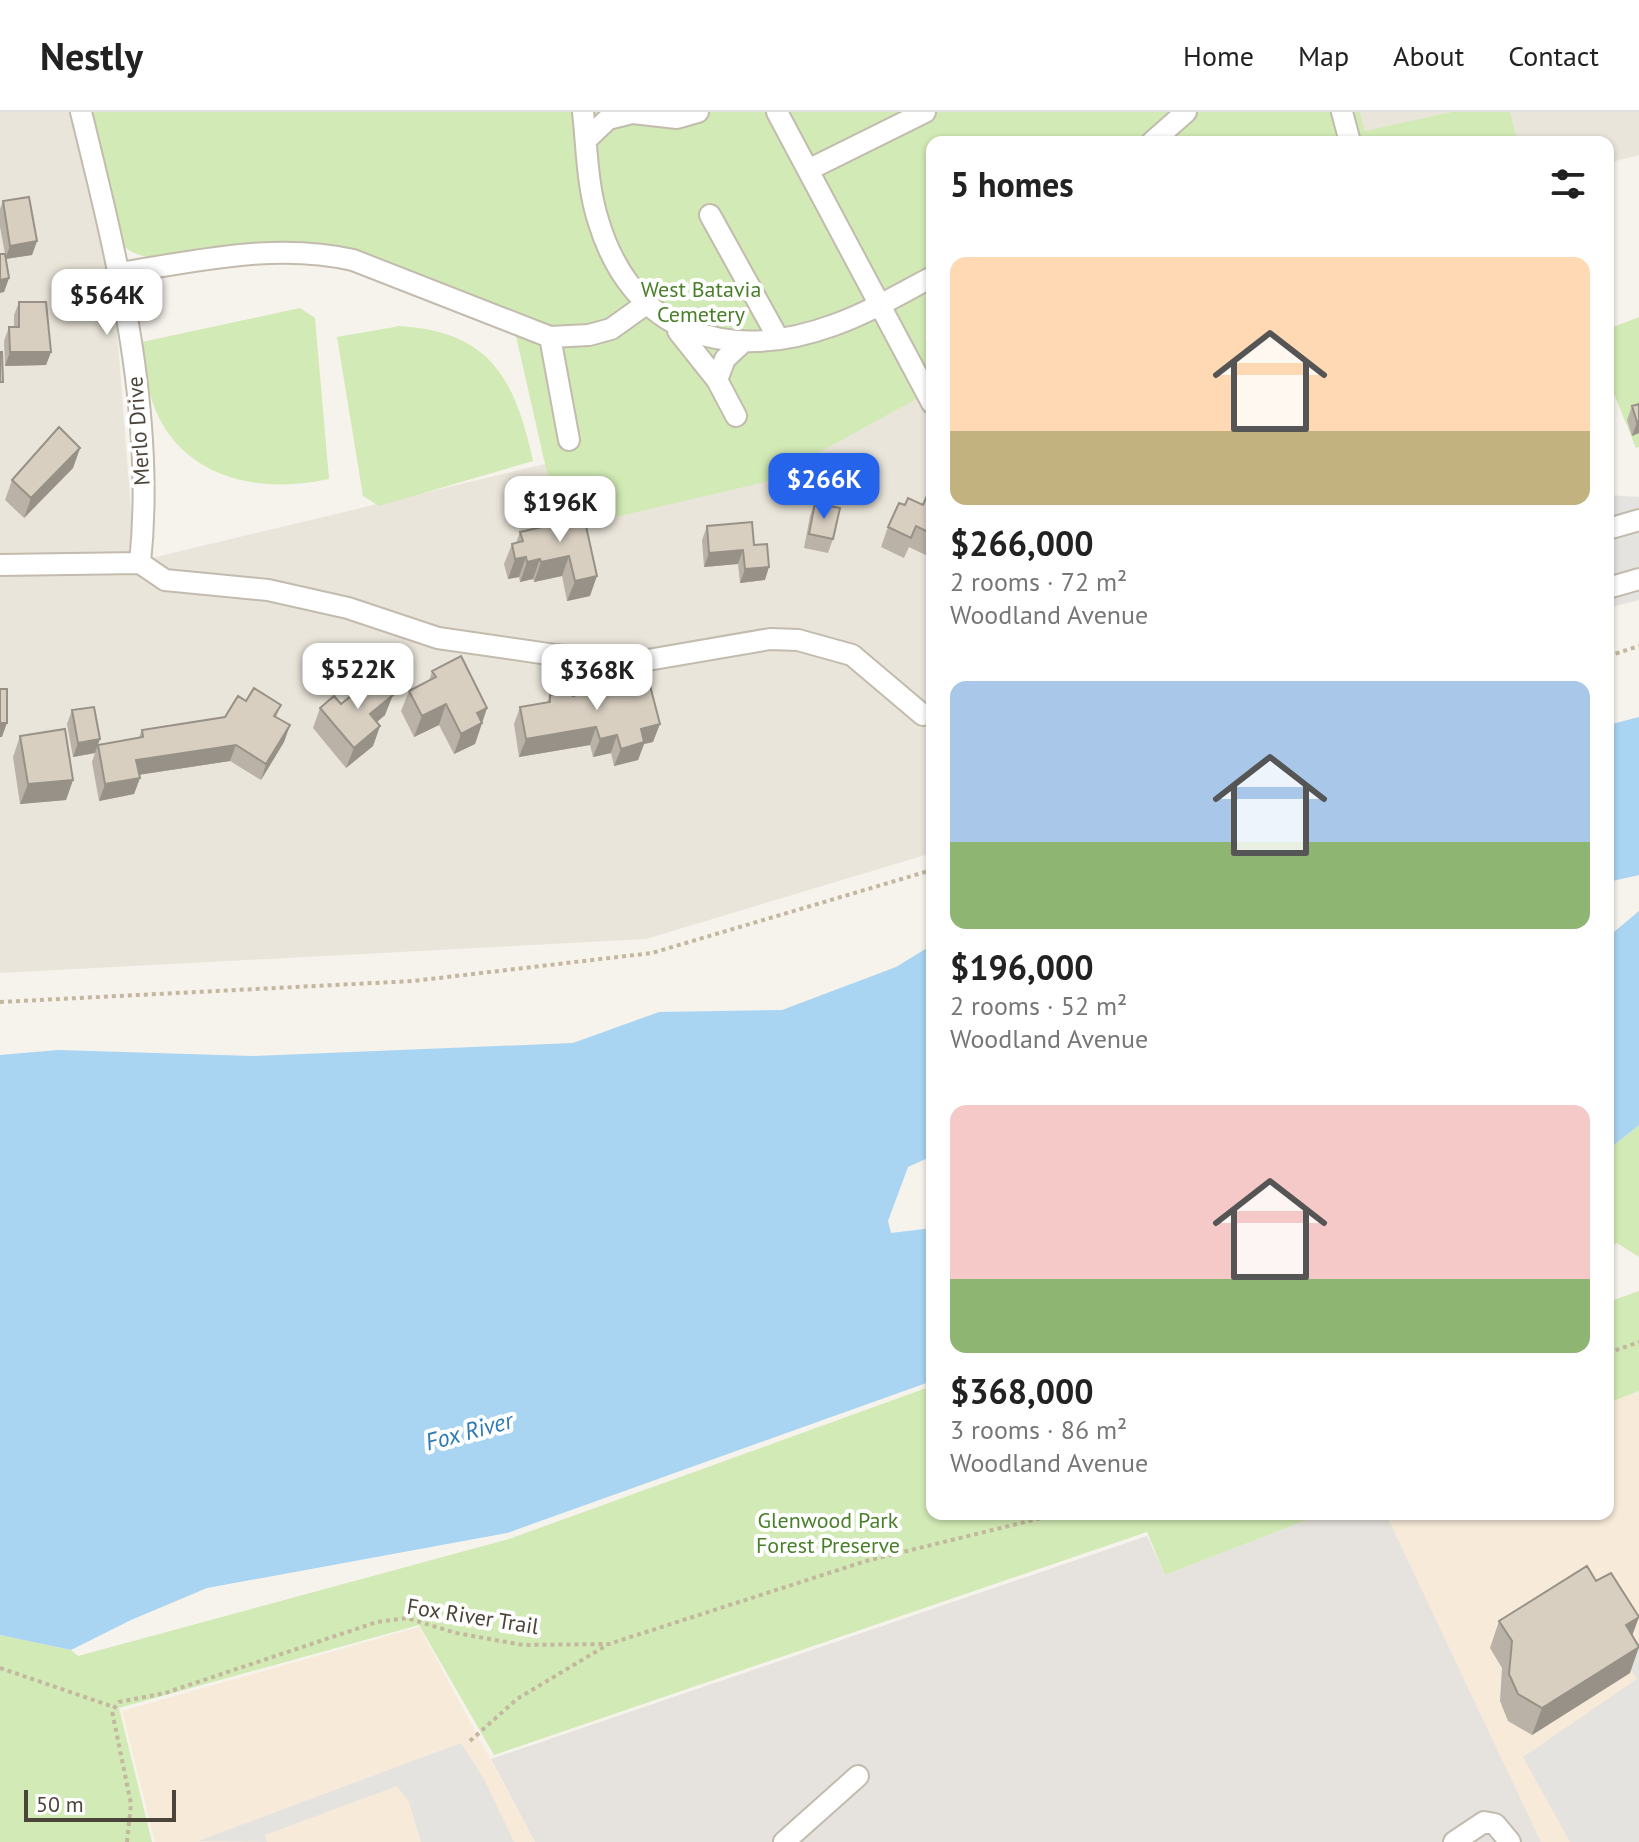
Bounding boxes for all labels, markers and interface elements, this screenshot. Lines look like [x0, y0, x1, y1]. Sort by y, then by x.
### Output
text: Nestly [40, 31, 143, 80]
text: Home [1183, 37, 1254, 74]
text: Map [1298, 37, 1349, 74]
text: About [1393, 37, 1464, 74]
text: Contact [1508, 37, 1599, 74]
text: 5 homes [950, 162, 1074, 206]
icon: filters [1546, 162, 1590, 206]
pin: $564K [51, 269, 163, 337]
park label: West Batavia Cemetery [641, 275, 761, 328]
text: $564K [69, 278, 145, 311]
icon: home [1198, 309, 1342, 453]
street label: Merlo Drive [120, 375, 156, 487]
pin: $266K [768, 453, 880, 521]
text: $266K [786, 462, 862, 495]
pin: $196K [504, 476, 616, 544]
text: $196K [522, 485, 598, 518]
text: $266,000 [950, 521, 1094, 565]
text: 2 rooms · 72 m² [950, 565, 1127, 598]
text: Woodland Avenue [950, 598, 1148, 631]
pin: $522K [302, 643, 414, 711]
pin: $368K [541, 644, 653, 712]
text: $522K [320, 652, 396, 685]
text: $368K [559, 653, 635, 686]
icon: home [1198, 733, 1342, 877]
text: $196,000 [950, 945, 1094, 989]
text: 2 rooms · 52 m² [950, 989, 1127, 1022]
text: Woodland Avenue [950, 1022, 1148, 1055]
icon: home [1198, 1157, 1342, 1301]
text: $368,000 [950, 1369, 1094, 1413]
water label: Fox River [422, 1404, 518, 1458]
text: 3 rooms · 86 m² [950, 1413, 1127, 1446]
text: Woodland Avenue [950, 1446, 1148, 1479]
park label: Glenwood Park Forest Preserve [756, 1506, 900, 1559]
street label: Fox River Trail [405, 1592, 541, 1640]
scale bar [24, 1786, 176, 1822]
text: 50 m [36, 1790, 84, 1818]

